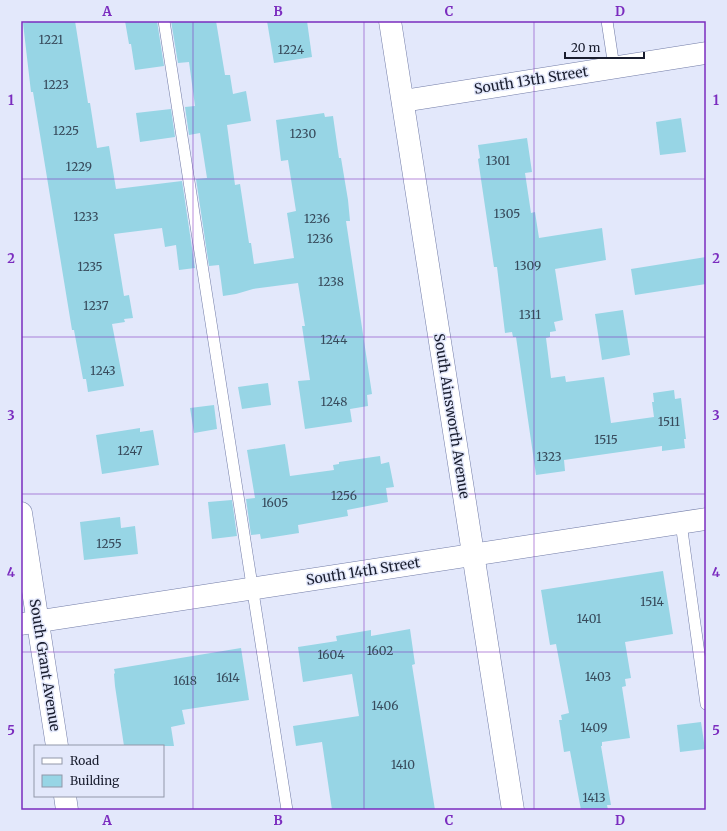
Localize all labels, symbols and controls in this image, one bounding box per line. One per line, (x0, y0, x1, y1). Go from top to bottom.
text: A (101, 3, 112, 20)
text: B (273, 3, 283, 20)
text: C (445, 3, 454, 20)
text: D (615, 3, 625, 20)
house number: 1221 (39, 32, 64, 47)
scale bar (565, 34, 644, 60)
text: 20 m (571, 40, 600, 55)
house number: 1224 (278, 42, 305, 57)
street label: South 13th Street (473, 62, 590, 98)
house number: 1223 (43, 77, 69, 92)
text: 1 (8, 92, 14, 109)
text: 1 (713, 92, 719, 109)
house number: 1225 (53, 123, 79, 138)
house number: 1230 (290, 126, 316, 141)
house number: 1301 (486, 153, 511, 168)
house number: 1229 (66, 159, 92, 174)
house number: 1305 (494, 206, 520, 221)
house number: 1233 (73, 209, 99, 224)
house number: 1236 (304, 211, 330, 226)
house number: 1236 (307, 231, 333, 246)
text: 2 (7, 250, 15, 267)
text: 2 (712, 250, 720, 267)
house number: 1309 (515, 258, 541, 273)
house number: 1235 (77, 259, 103, 274)
house number: 1238 (318, 274, 344, 289)
house number: 1237 (83, 298, 109, 313)
house number: 1311 (519, 307, 542, 322)
house number: 1244 (321, 332, 348, 347)
street label: South Ainsworth Avenue (430, 332, 474, 500)
house number: 1243 (90, 363, 116, 378)
house number: 1248 (321, 394, 347, 409)
text: 3 (7, 407, 15, 424)
text: 3 (712, 407, 720, 424)
house number: 1511 (658, 414, 681, 429)
house number: 1515 (594, 432, 618, 447)
house number: 1247 (117, 443, 143, 458)
house number: 1323 (536, 449, 562, 464)
house number: 1256 (331, 488, 357, 503)
house number: 1605 (262, 495, 288, 510)
house number: 1255 (96, 536, 122, 551)
street label: South 14th Street (305, 553, 422, 589)
text: 4 (7, 564, 16, 581)
text: 4 (712, 564, 721, 581)
house number: 1514 (640, 594, 664, 609)
street label: South Grant Avenue (26, 598, 64, 732)
house number: 1401 (577, 611, 602, 626)
house number: 1602 (367, 643, 393, 658)
house number: 1604 (317, 647, 345, 662)
house number: 1403 (585, 669, 611, 684)
house number: 1614 (216, 670, 240, 685)
house number: 1618 (173, 673, 197, 688)
house number: 1406 (372, 698, 399, 713)
house number: 1409 (581, 720, 607, 735)
text: 5 (7, 722, 15, 739)
text: 5 (712, 722, 720, 739)
legend (34, 745, 164, 797)
text: Road (70, 753, 99, 768)
house number: 1410 (391, 757, 415, 772)
text: Building (70, 773, 120, 788)
house number: 1413 (582, 790, 606, 805)
text: A (101, 812, 112, 829)
text: B (273, 812, 283, 829)
text: C (445, 812, 454, 829)
text: D (615, 812, 625, 829)

